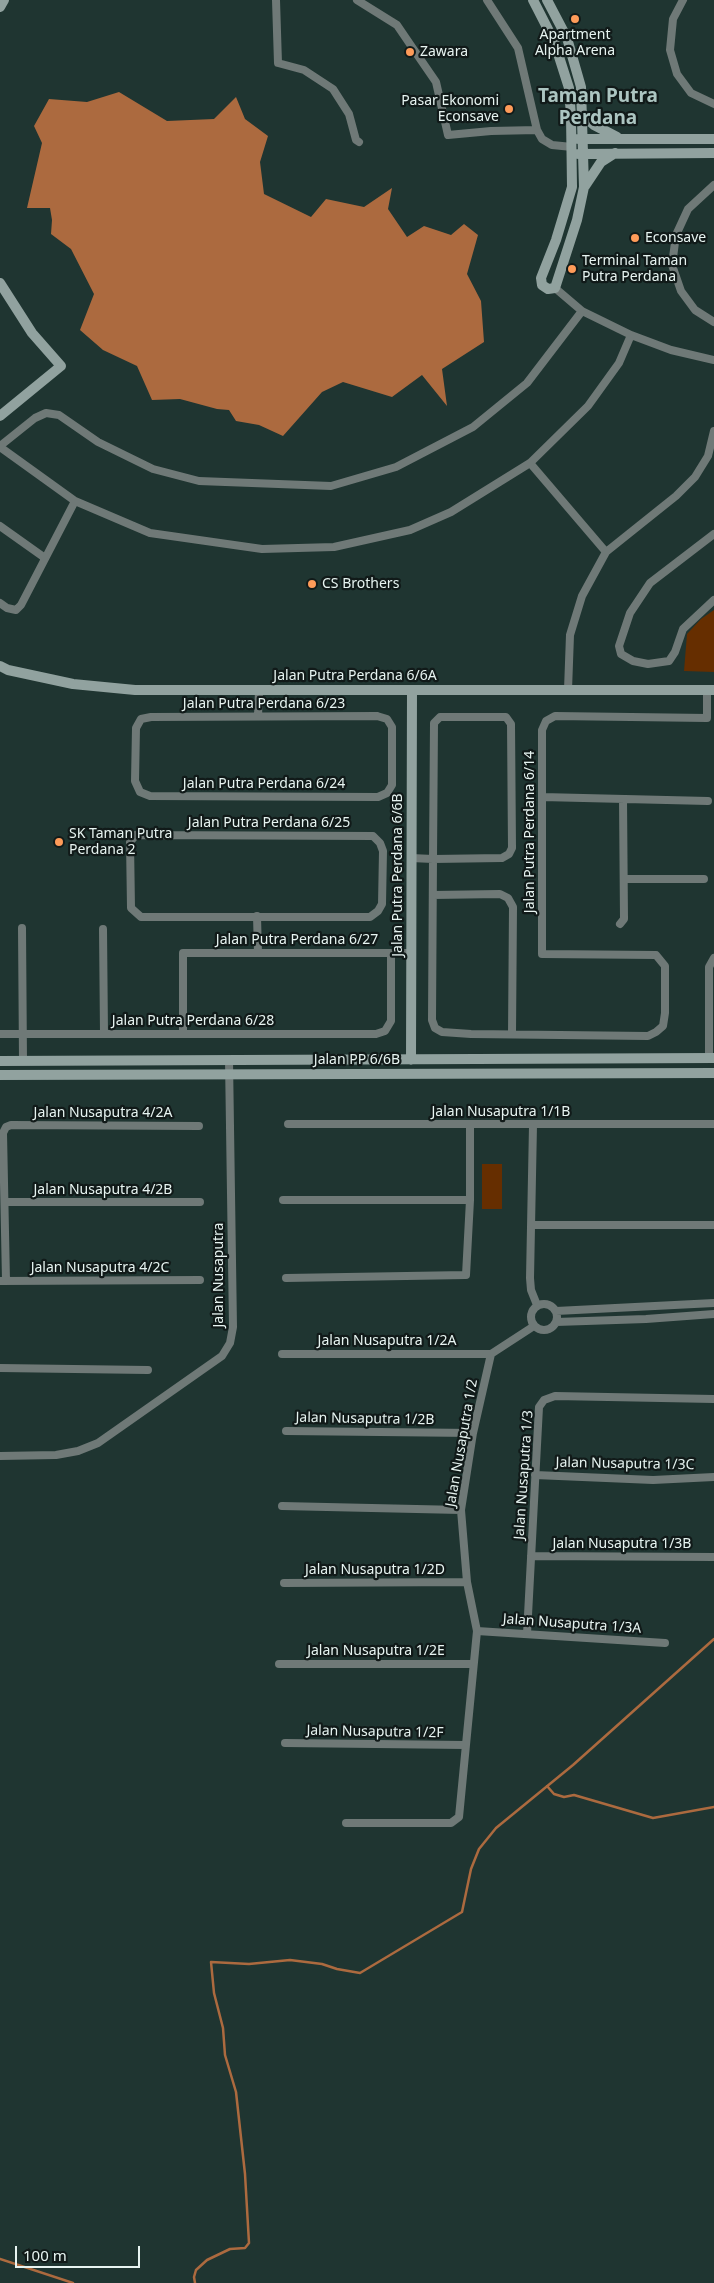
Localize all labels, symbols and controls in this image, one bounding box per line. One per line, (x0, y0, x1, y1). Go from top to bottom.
marker: Apartment Alpha Arena (569, 13, 581, 25)
place label: Apartment Alpha Arena (535, 27, 615, 59)
place label: Zawara (420, 44, 468, 60)
marker: Zawara (404, 46, 416, 58)
district label: Taman Putra Perdana (538, 86, 658, 130)
place label: Pasar Ekonomi Econsave (401, 93, 499, 125)
marker: Pasar Ekonomi Econsave (503, 103, 515, 115)
place label: Econsave (645, 230, 706, 246)
marker: Econsave (629, 232, 641, 244)
place label: Terminal Taman Putra Perdana (582, 253, 687, 286)
marker: Terminal Taman Putra Perdana (566, 263, 578, 275)
place label: CS Brothers (322, 576, 399, 592)
marker: CS Brothers (306, 578, 318, 590)
street label: Jalan Putra Perdana 6/6A (273, 668, 437, 684)
street label: Jalan Putra Perdana 6/23 (183, 696, 345, 712)
street label: Jalan Putra Perdana 6/14 (522, 751, 538, 913)
street label: Jalan Putra Perdana 6/24 (183, 776, 345, 792)
street label: Jalan Putra Perdana 6/6B (390, 793, 406, 957)
street label: Jalan Putra Perdana 6/25 (188, 815, 350, 831)
place label: SK Taman Putra Perdana 2 (69, 826, 172, 859)
marker: SK Taman Putra Perdana 2 (53, 836, 65, 848)
street label: Jalan Putra Perdana 6/27 (216, 932, 378, 948)
street label: Jalan Putra Perdana 6/28 (112, 1013, 274, 1029)
street label: Jalan PP 6/6B (314, 1052, 400, 1068)
street label: Jalan Nusaputra 1/1B (432, 1104, 570, 1120)
street label: Jalan Nusaputra 4/2A (34, 1105, 172, 1121)
street label: Jalan Nusaputra 4/2B (34, 1182, 172, 1198)
street label: Jalan Nusaputra (211, 1223, 227, 1327)
street label: Jalan Nusaputra 4/2C (31, 1260, 169, 1276)
street label: Jalan Nusaputra 1/2A (318, 1333, 456, 1349)
street label: Jalan Nusaputra 1/2 (442, 1378, 482, 1508)
street label: Jalan Nusaputra 1/2B (295, 1409, 435, 1429)
street label: Jalan Nusaputra 1/3 (511, 1410, 537, 1540)
street label: Jalan Nusaputra 1/3C (556, 1454, 694, 1474)
street label: Jalan Nusaputra 1/3B (553, 1536, 691, 1552)
street label: Jalan Nusaputra 1/2D (305, 1562, 445, 1578)
street label: Jalan Nusaputra 1/3A (502, 1611, 642, 1637)
street label: Jalan Nusaputra 1/2E (307, 1643, 445, 1659)
street label: Jalan Nusaputra 1/2F (306, 1722, 444, 1742)
scale bar (18, 2236, 142, 2268)
text: 100 m (23, 2245, 67, 2265)

